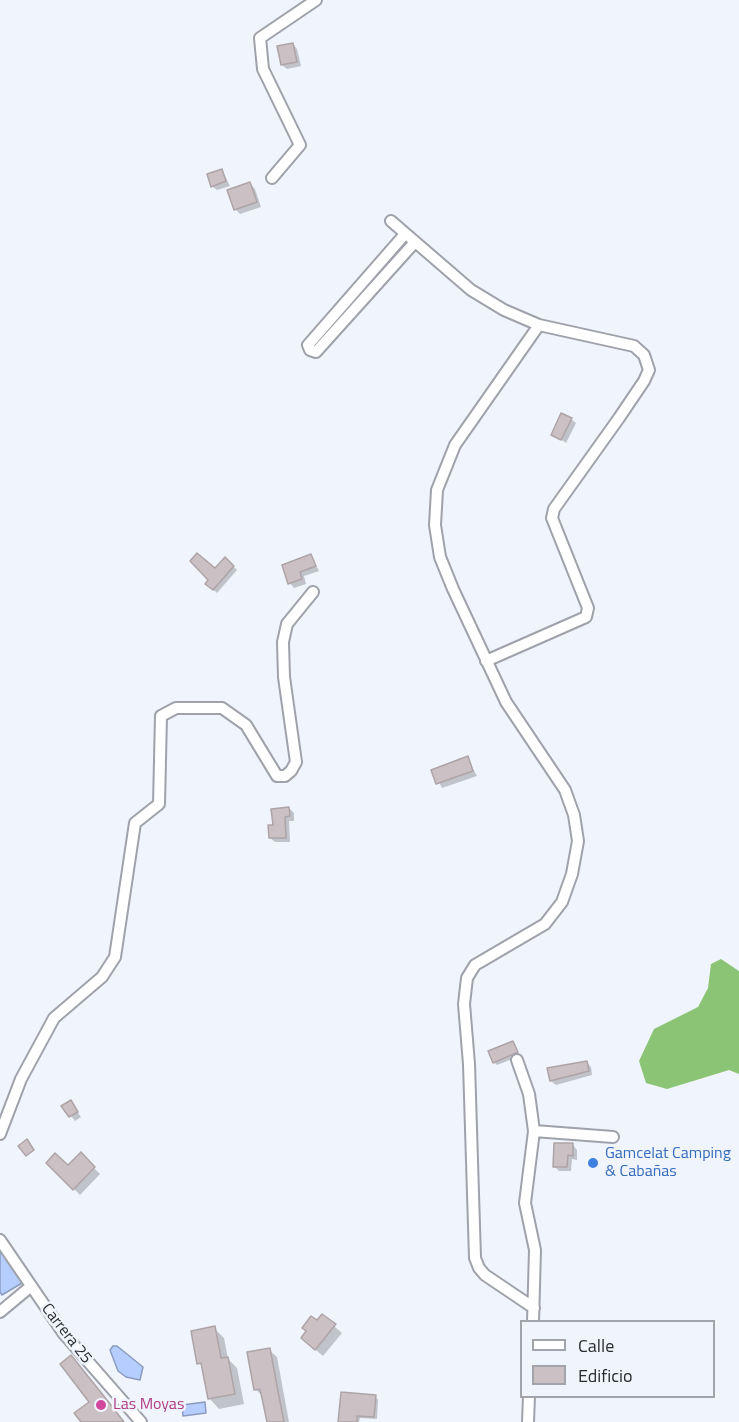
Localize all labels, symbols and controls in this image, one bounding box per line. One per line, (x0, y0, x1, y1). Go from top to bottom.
place label: Gamcelat Camping & Cabañas (605, 1144, 731, 1182)
marker: Gamcelat Camping & Cabañas (586, 1156, 600, 1170)
street label: Carrera 25 (37, 1300, 95, 1368)
legend (520, 1320, 715, 1398)
text: Calle (578, 1332, 614, 1359)
text: Edificio (578, 1362, 632, 1389)
place label: Las Moyas (113, 1395, 184, 1415)
marker: Las Moyas (94, 1398, 108, 1412)

